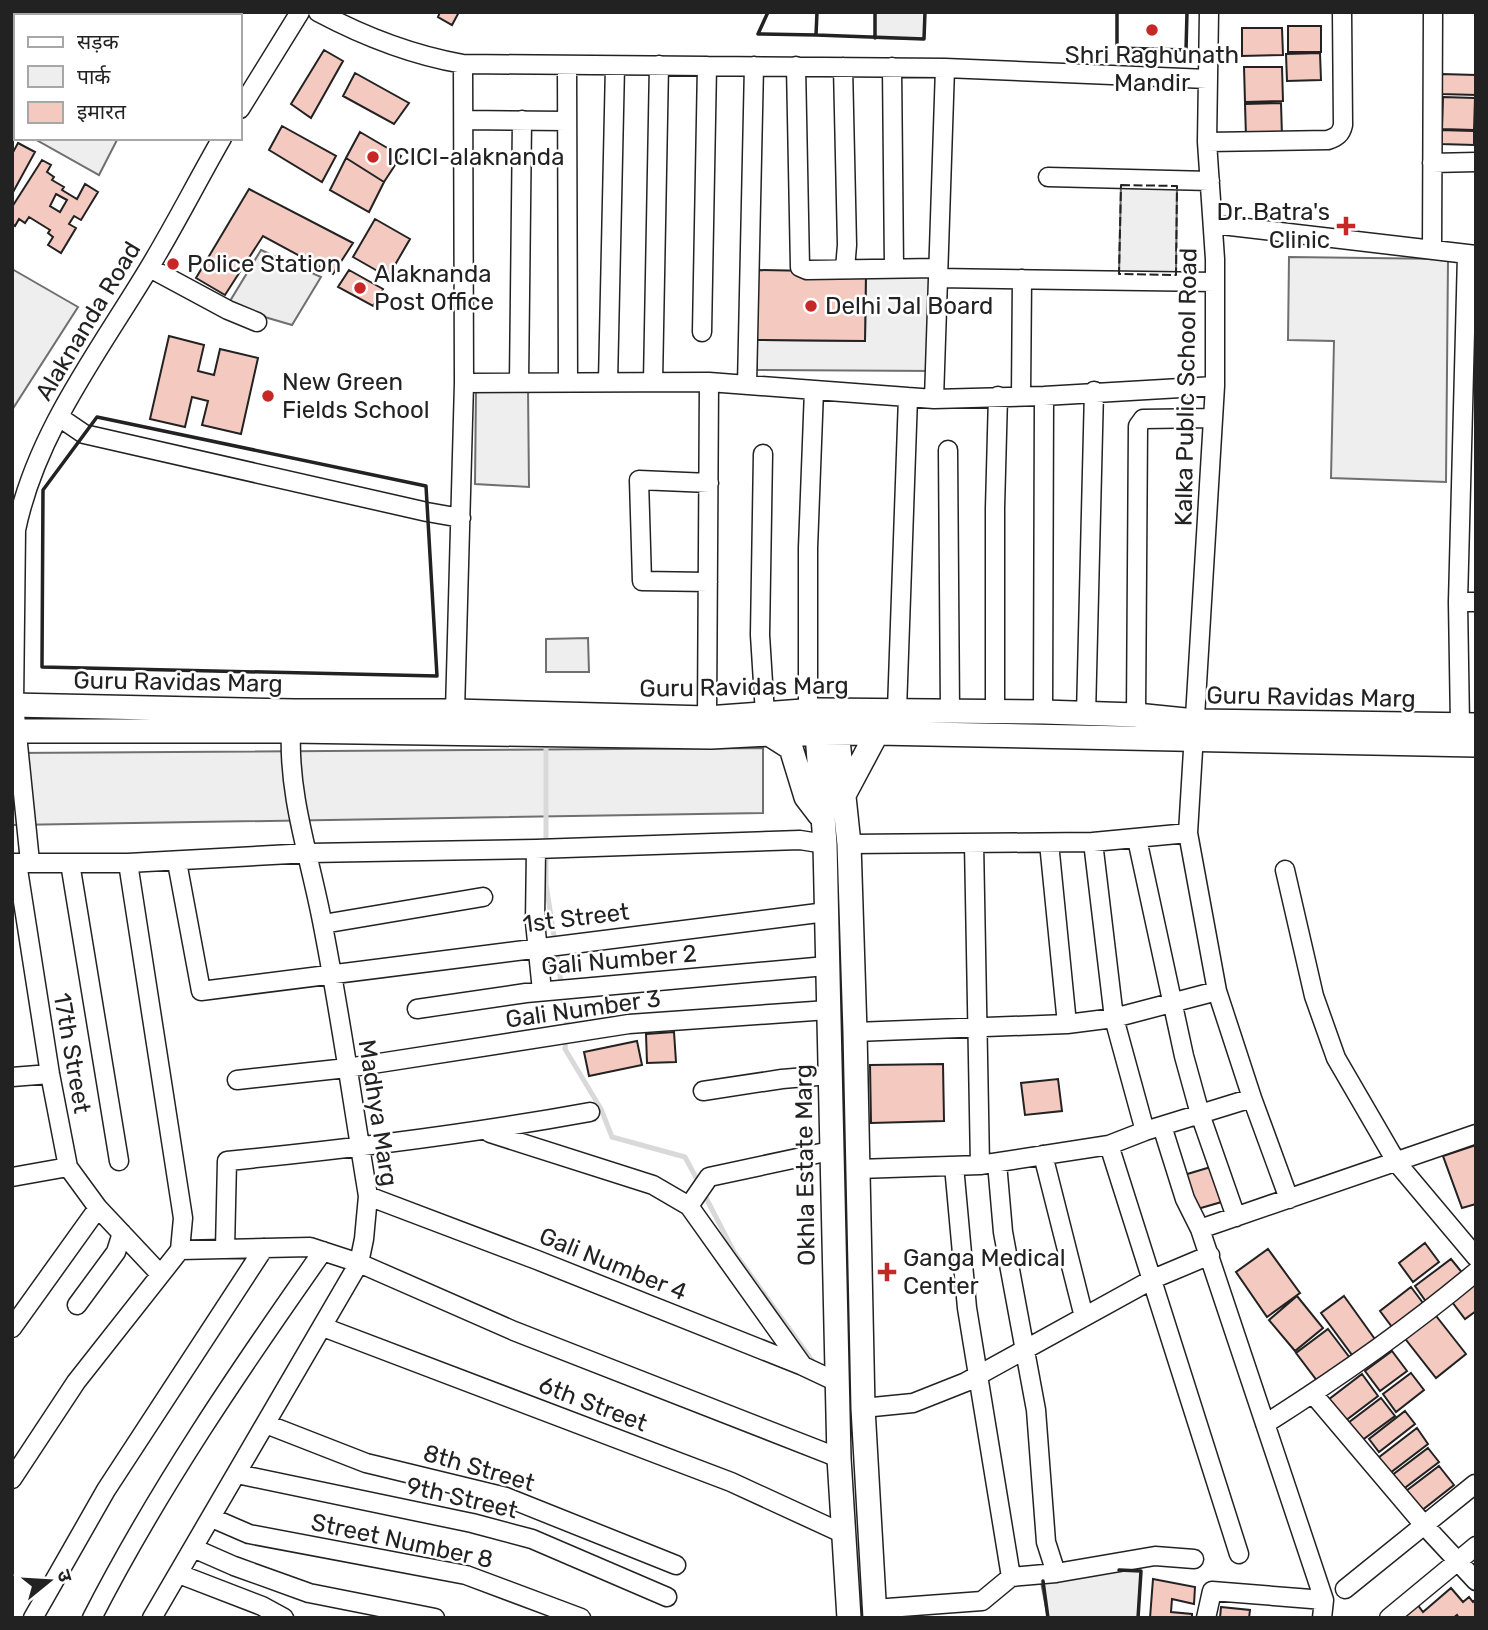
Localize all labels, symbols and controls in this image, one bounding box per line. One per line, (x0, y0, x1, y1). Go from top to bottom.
legend (14, 14, 242, 140)
marker: Shri Raghunath Mandir (1144, 22, 1160, 38)
text: सड़क (77, 29, 119, 54)
place label: Shri Raghunath Mandir (1065, 41, 1239, 97)
text: पार्क (77, 64, 111, 89)
text: इमारत (77, 99, 127, 124)
place label: ICICI-alaknanda (387, 143, 564, 171)
marker: ICICI-alaknanda (365, 149, 381, 165)
place label: Dr. Batra's Clinic (1217, 198, 1330, 254)
marker: Dr. Batra's Clinic (1336, 216, 1356, 236)
street label: Alaknanda Road (30, 237, 146, 405)
street label: Kalka Public School Road (1170, 248, 1202, 526)
place label: Police Station (187, 250, 341, 278)
marker: Police Station (165, 256, 181, 272)
place label: Alaknanda Post Office (374, 260, 494, 316)
marker: Alaknanda Post Office (352, 280, 368, 296)
place label: Delhi Jal Board (825, 292, 993, 320)
marker: Delhi Jal Board (803, 298, 819, 314)
place label: New Green Fields School (282, 368, 430, 424)
marker: New Green Fields School (260, 388, 276, 404)
street label: Guru Ravidas Marg (73, 666, 283, 698)
street label: Guru Ravidas Marg (639, 671, 849, 703)
street label: Guru Ravidas Marg (1206, 681, 1416, 713)
street label: 1st Street (521, 898, 631, 938)
street label: Gali Number 2 (540, 939, 698, 981)
street label: Gali Number 3 (504, 984, 662, 1034)
street label: 17th Street (48, 991, 96, 1115)
street label: Madhya Marg (353, 1038, 403, 1188)
street label: Okhla Estate Marg (789, 1064, 821, 1266)
street label: Gali Number 4 (535, 1222, 691, 1306)
place label: Ganga Medical Center (903, 1244, 1066, 1300)
marker: Ganga Medical Center (877, 1262, 897, 1282)
street label: 6th Street (535, 1371, 651, 1437)
street label: 8th Street (420, 1439, 538, 1497)
street label: 9th Street (404, 1472, 520, 1524)
street label: Street Number 8 (309, 1508, 495, 1574)
north arrow (14, 1546, 84, 1616)
text: उ (52, 1567, 78, 1586)

